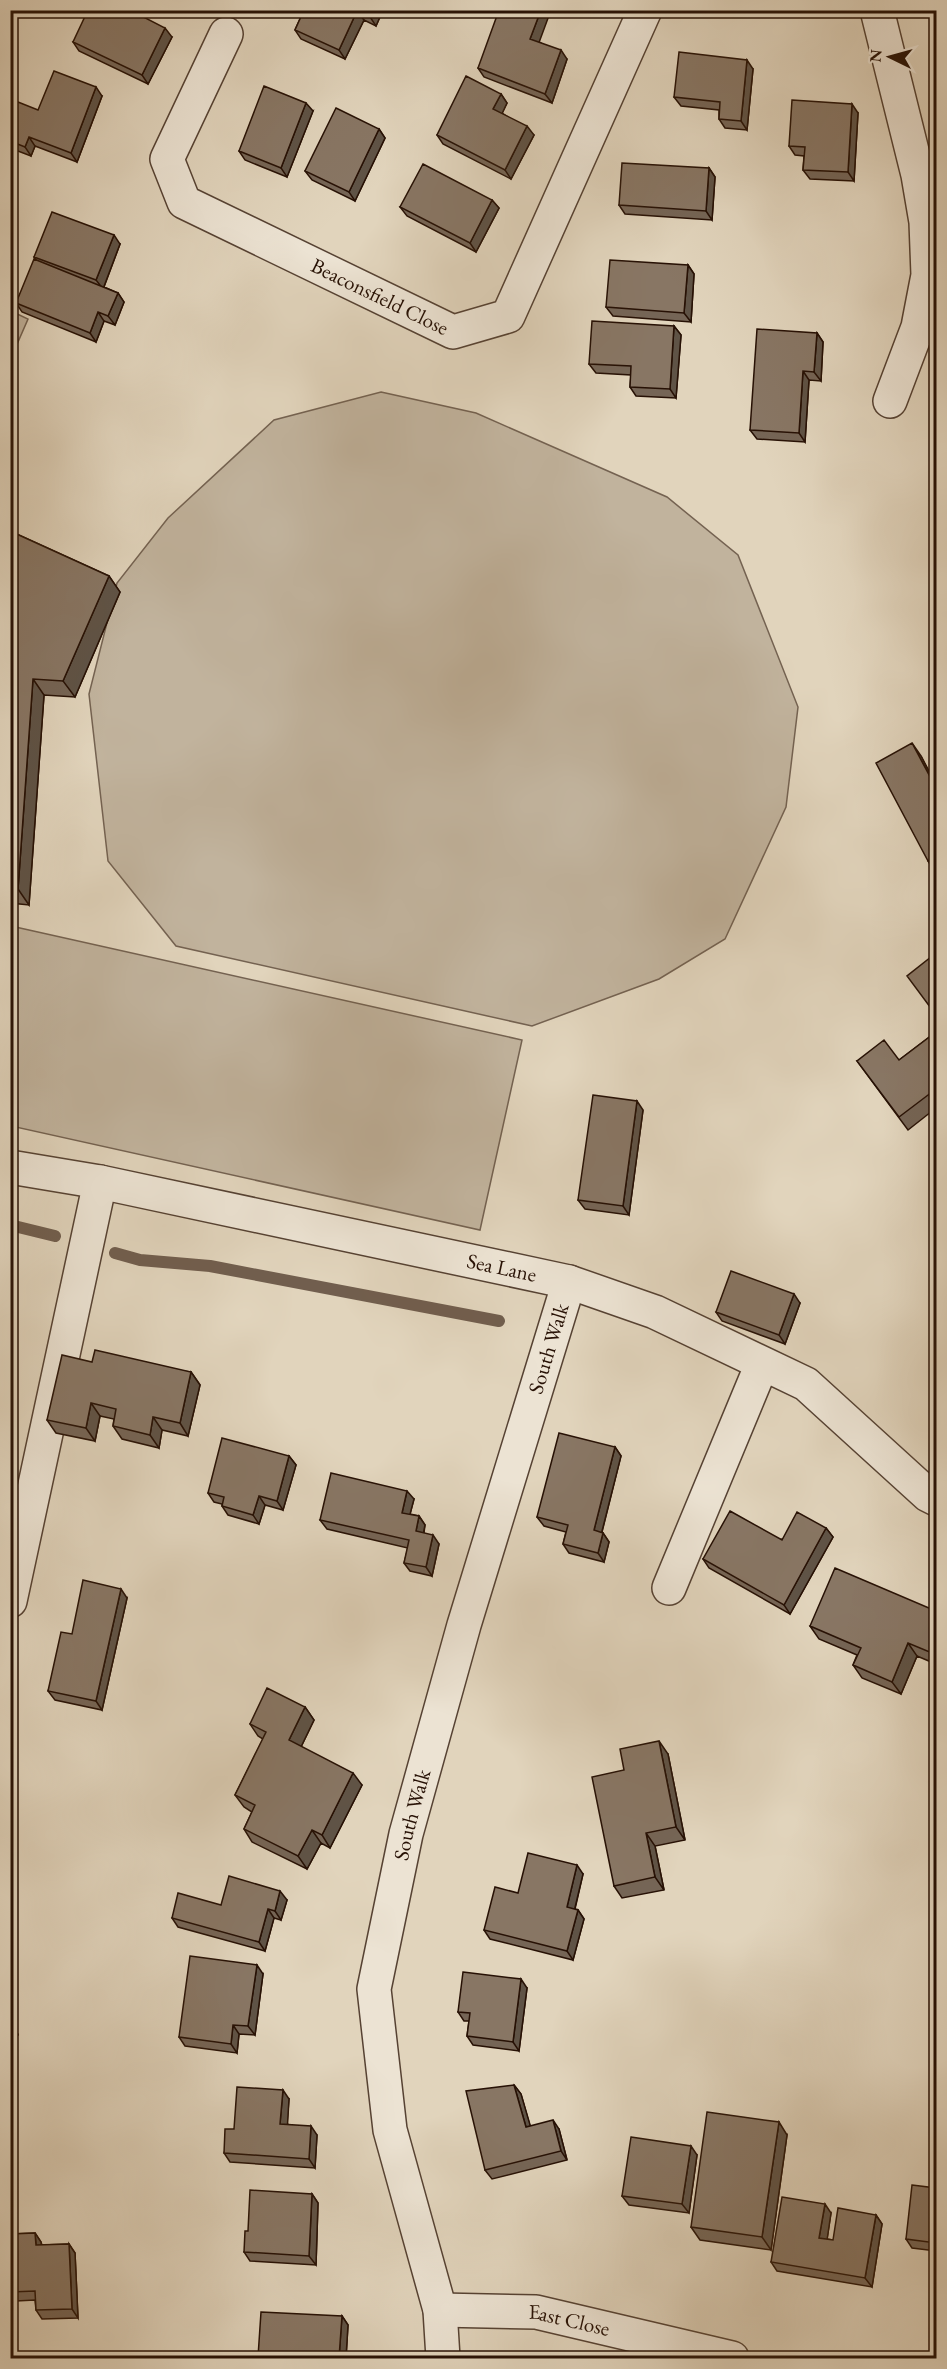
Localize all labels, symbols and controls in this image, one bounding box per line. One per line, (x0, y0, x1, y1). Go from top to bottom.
north arrow (860, 27, 920, 87)
text: N (865, 48, 887, 63)
street label: Beaconsfield Close (307, 251, 453, 341)
street label: Sea Lane (465, 1247, 539, 1288)
street label: South Walk (522, 1299, 575, 1397)
street label: South Walk (387, 1765, 437, 1863)
street label: East Close (528, 2298, 613, 2342)

